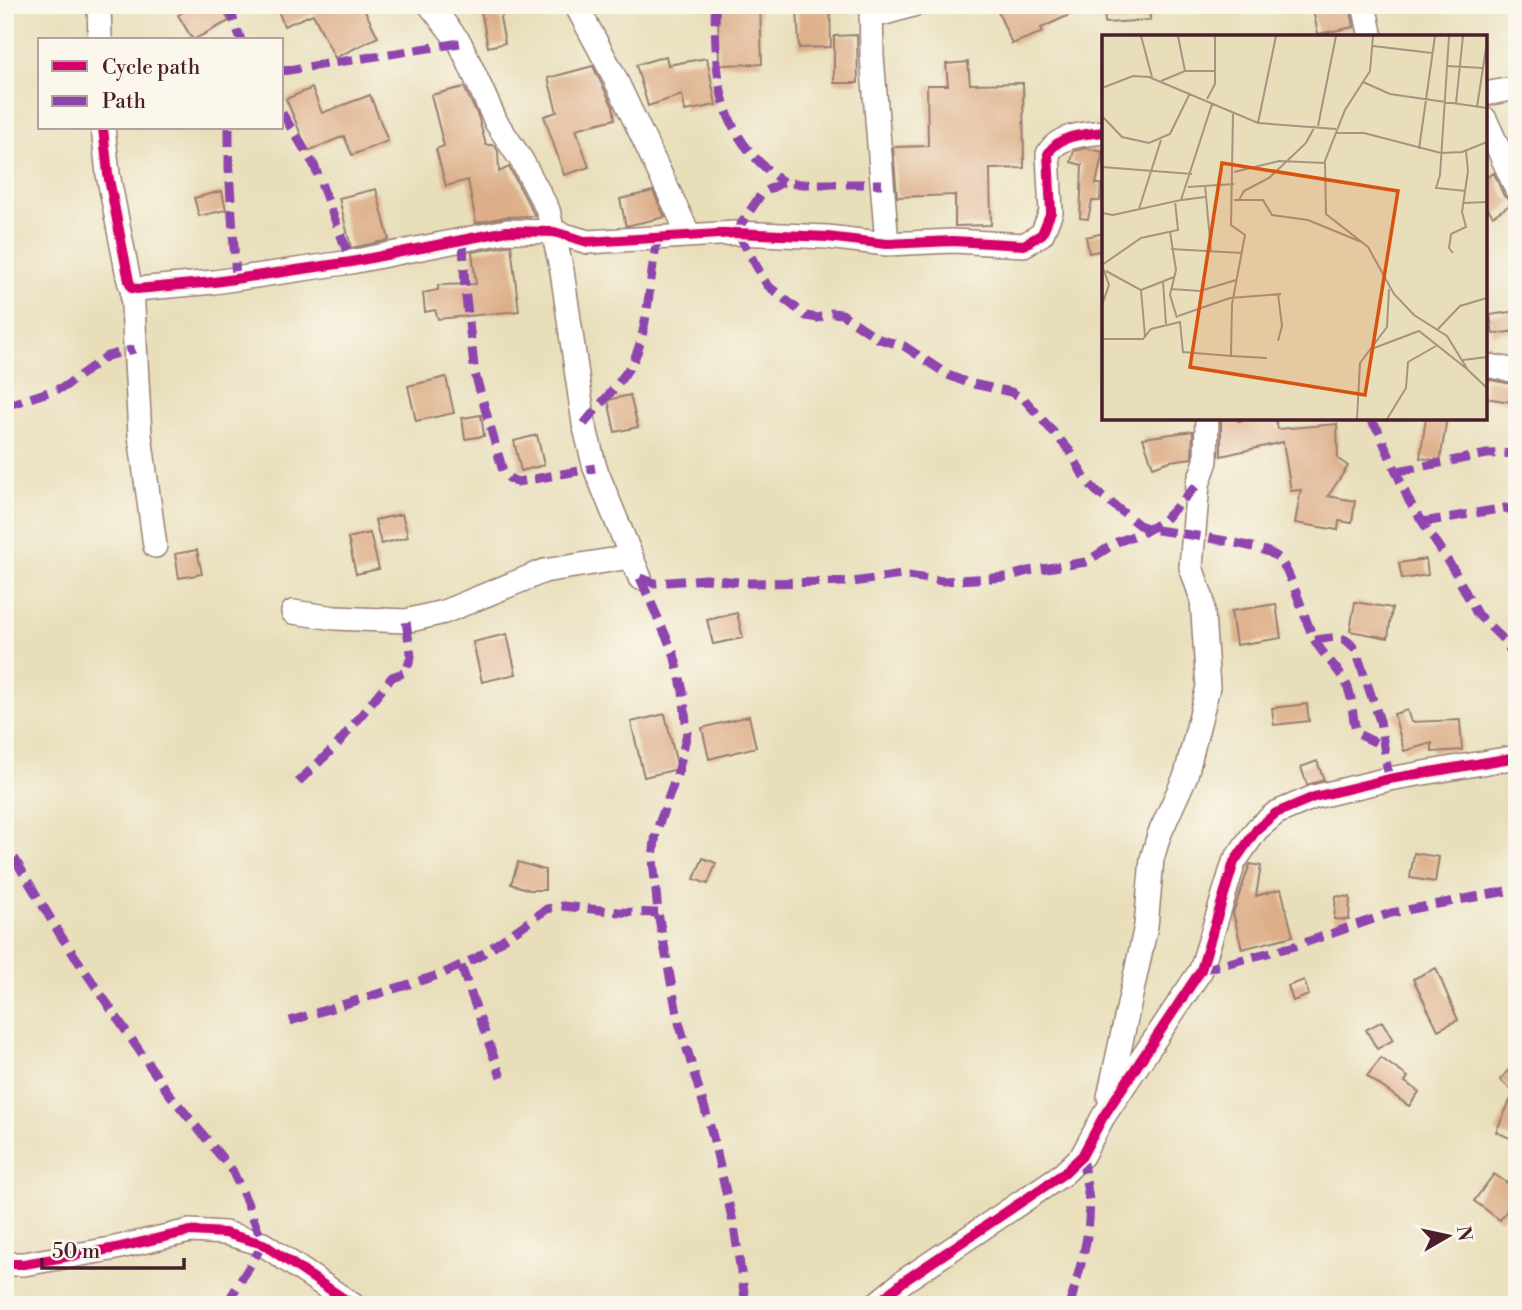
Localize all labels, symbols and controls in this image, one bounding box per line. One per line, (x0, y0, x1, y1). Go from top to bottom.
inset map (1102, 35, 1487, 420)
legend (38, 38, 284, 130)
text: Cycle path (102, 55, 201, 81)
text: Path (102, 89, 147, 115)
north arrow (1414, 1202, 1484, 1272)
text: N (1451, 1224, 1477, 1243)
scale bar (42, 1226, 184, 1270)
text: 50 m (52, 1239, 100, 1265)

